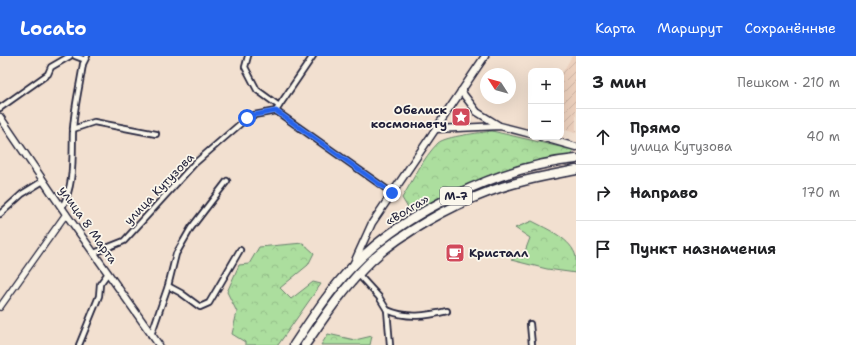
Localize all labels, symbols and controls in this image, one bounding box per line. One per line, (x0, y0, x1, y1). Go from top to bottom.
text: Locato (20, 16, 87, 41)
text: Карта (595, 19, 635, 37)
text: Маршрут (657, 19, 723, 37)
text: Сохранённые (745, 19, 836, 37)
north arrow (480, 68, 516, 104)
map controls (528, 68, 564, 140)
button: + (528, 68, 564, 104)
text: 3 мин (592, 71, 647, 93)
text: Пешком · 210 m (737, 74, 840, 91)
place label: Обелиск космонавту (371, 102, 447, 132)
button: − (528, 104, 564, 140)
place icon: Обелиск космонавту (450, 106, 472, 128)
route start (238, 109, 256, 127)
text: Прямо (630, 118, 680, 138)
icon: ahead (592, 126, 614, 148)
text: 40 m (806, 128, 840, 145)
text: улица Кутузова (630, 138, 732, 155)
street label: улица Кутузова (121, 149, 198, 228)
icon: right (592, 182, 614, 204)
street label: улица 8 Марта (55, 183, 121, 267)
text: Направо (630, 183, 698, 203)
route end (383, 184, 401, 202)
text: 170 m (802, 184, 840, 201)
road number: М-7 (440, 187, 472, 205)
street label: «Волга» (382, 191, 432, 229)
icon: arrive (592, 238, 614, 260)
text: Пункт назначения (630, 239, 776, 259)
cafe icon: Кристалл (444, 242, 466, 264)
place label: Кристалл (469, 245, 529, 261)

